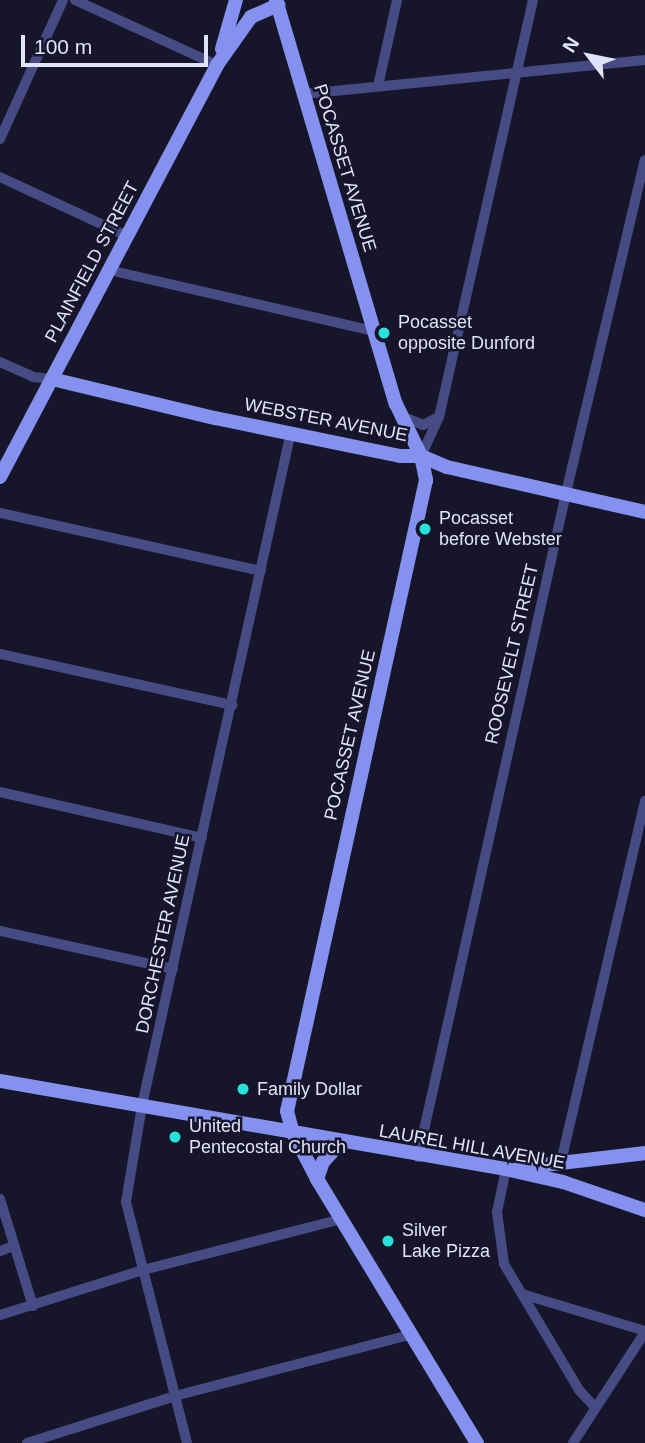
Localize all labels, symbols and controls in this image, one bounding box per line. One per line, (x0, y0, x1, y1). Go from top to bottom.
scale bar (24, 21, 212, 65)
north arrow (554, 21, 624, 91)
text: N (558, 33, 583, 56)
text: 100 m (34, 35, 92, 58)
street label: POCASSET AVENUE (309, 81, 381, 255)
street label: PLAINFIELD STREET (40, 178, 144, 346)
place label: Pocasset opposite Dunford (398, 312, 535, 354)
marker: Pocasset opposite Dunford (376, 325, 392, 341)
street label: WEBSTER AVENUE (242, 393, 410, 447)
place label: Pocasset before Webster (439, 508, 562, 550)
marker: Pocasset before Webster (417, 521, 433, 537)
street label: ROOSEVELT STREET (481, 562, 543, 746)
street label: POCASSET AVENUE (320, 647, 380, 823)
street label: DORCHESTER AVENUE (131, 832, 195, 1036)
place label: Family Dollar (257, 1078, 362, 1100)
marker: Family Dollar (235, 1081, 251, 1097)
place label: United Pentecostal Church (189, 1116, 346, 1158)
street label: LAUREL HILL AVENUE (376, 1120, 568, 1174)
marker: United Pentecostal Church (167, 1129, 183, 1145)
place label: Silver Lake Pizza (402, 1220, 490, 1262)
marker: Silver Lake Pizza (380, 1233, 396, 1249)

